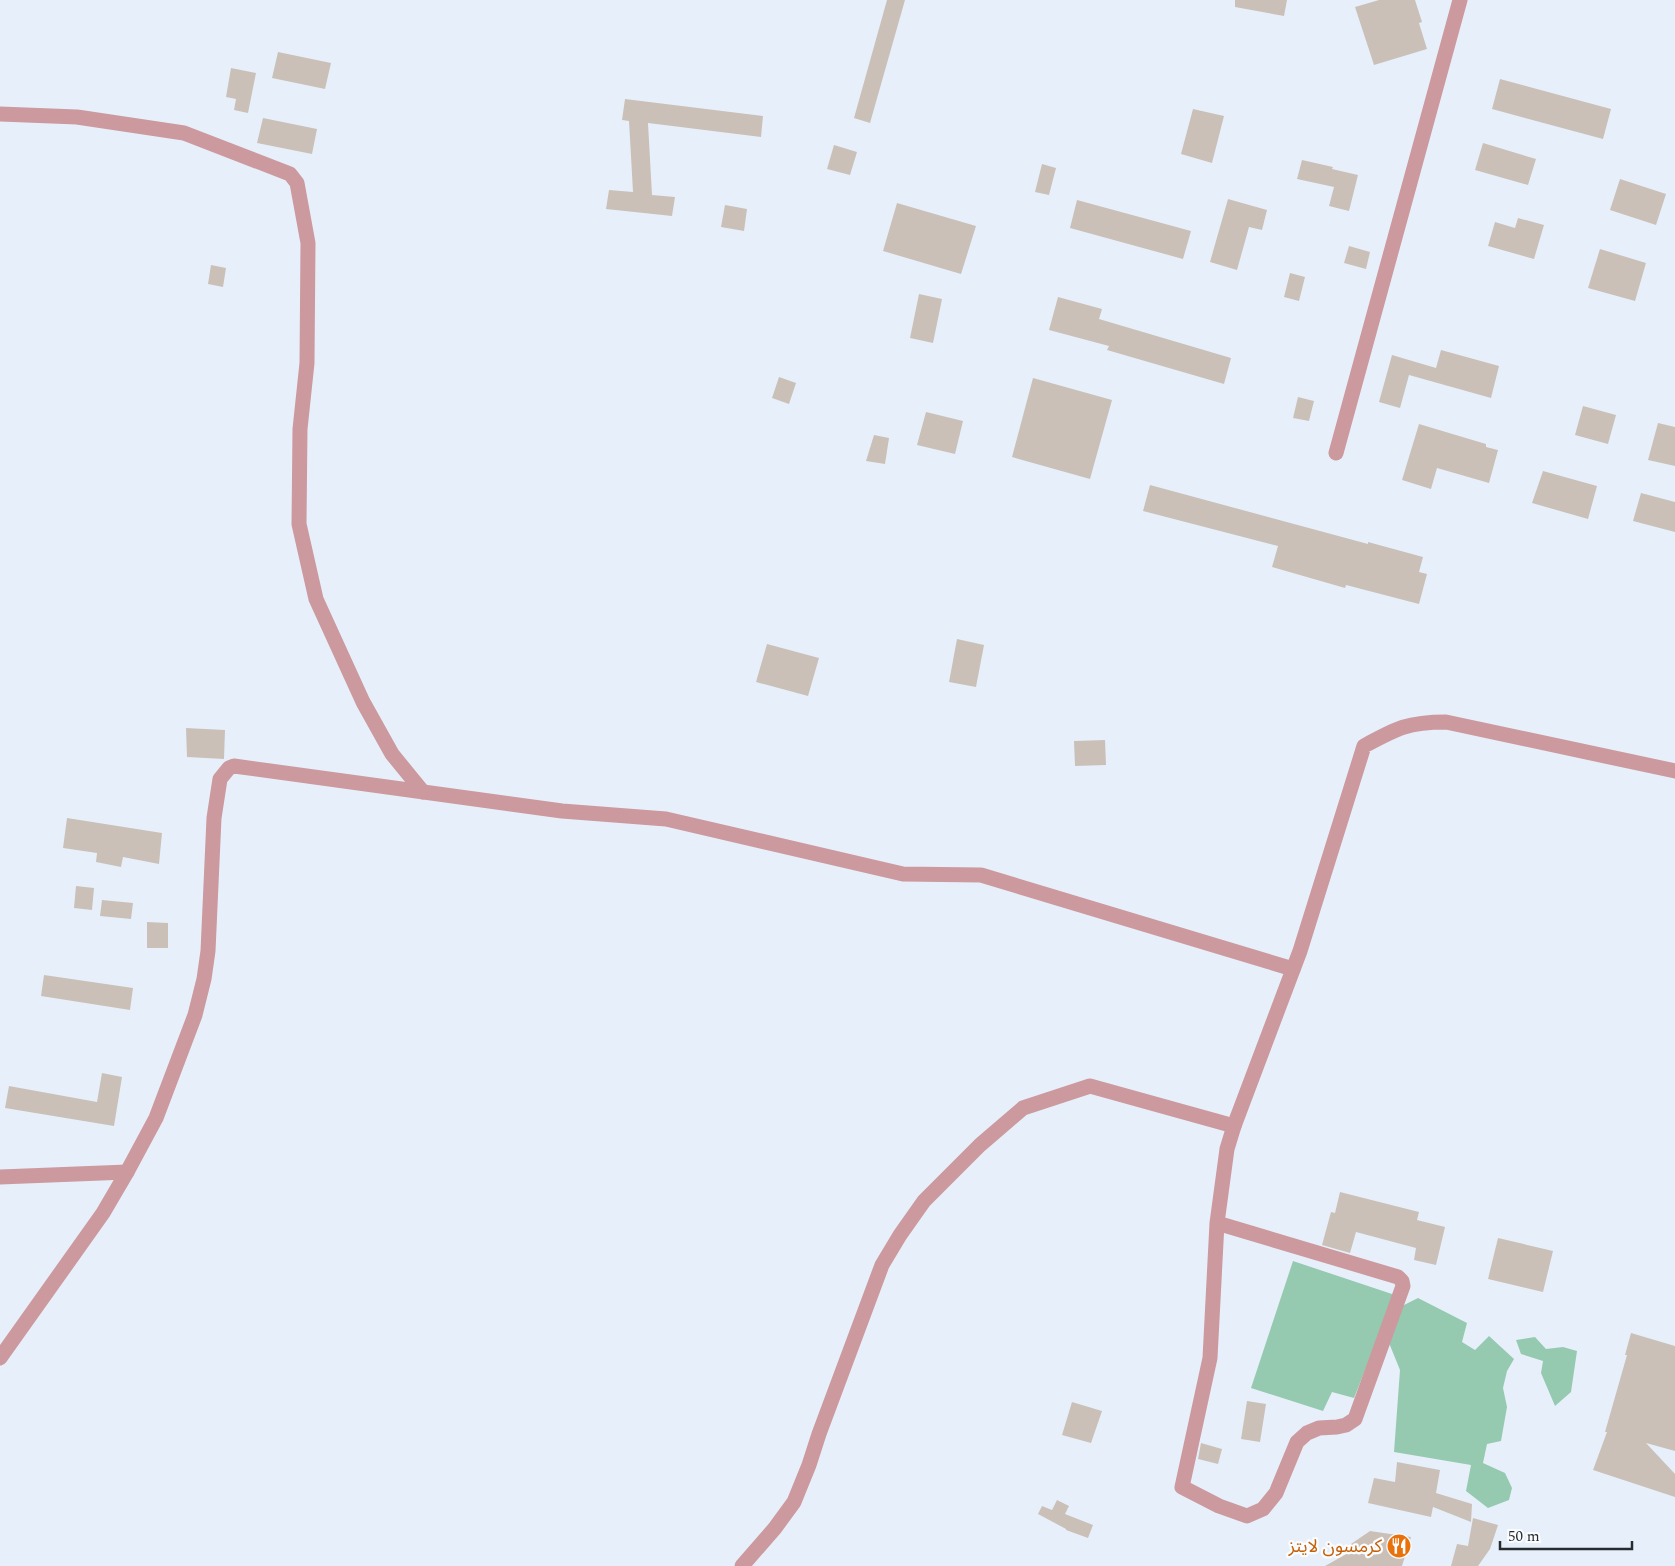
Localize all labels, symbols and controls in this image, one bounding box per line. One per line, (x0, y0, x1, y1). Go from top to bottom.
scale bar (1500, 1518, 1632, 1550)
text: 50 m (1508, 1525, 1540, 1548)
place label: كرمسون لايتز (1287, 1533, 1383, 1560)
restaurant icon: كرمسون لايتز (1386, 1533, 1412, 1559)

